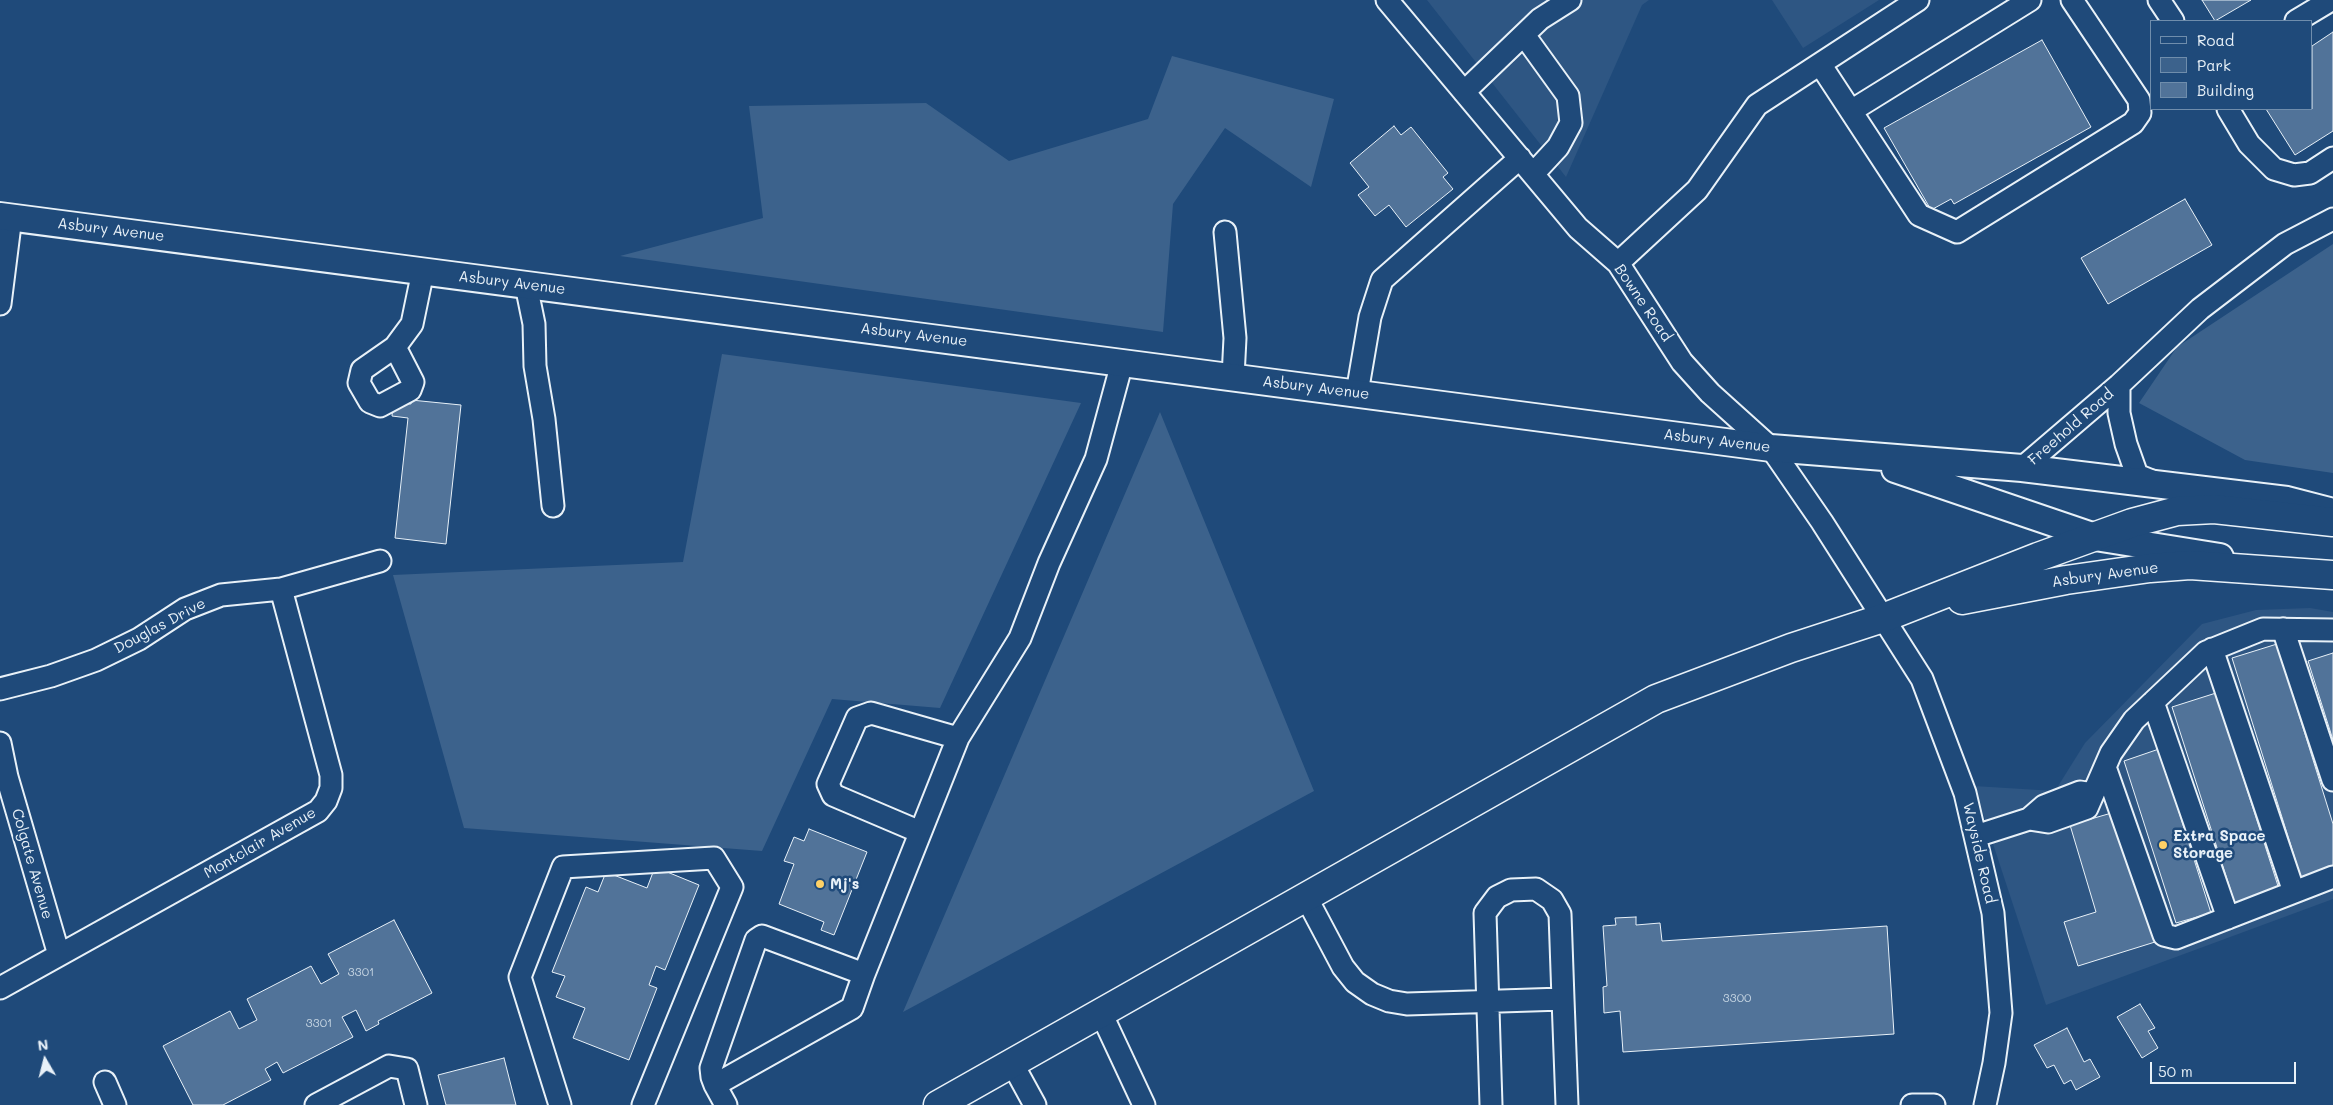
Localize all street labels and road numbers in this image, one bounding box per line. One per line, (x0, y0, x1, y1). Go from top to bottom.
street label: Asbury Avenue (57, 215, 165, 245)
street label: Bowne Road (1610, 261, 1676, 345)
street label: Asbury Avenue (458, 268, 566, 298)
street label: Asbury Avenue (860, 320, 968, 350)
street label: Asbury Avenue (1262, 373, 1370, 403)
street label: Freehold Road (2025, 385, 2117, 469)
street label: Asbury Avenue (1663, 426, 1771, 456)
street label: Asbury Avenue (2051, 559, 2159, 591)
street label: Douglas Drive (111, 594, 209, 658)
street label: Wayside Road (1959, 801, 1999, 905)
street label: Montclair Avenue (201, 804, 319, 882)
street label: Colgate Avenue (8, 807, 56, 921)

